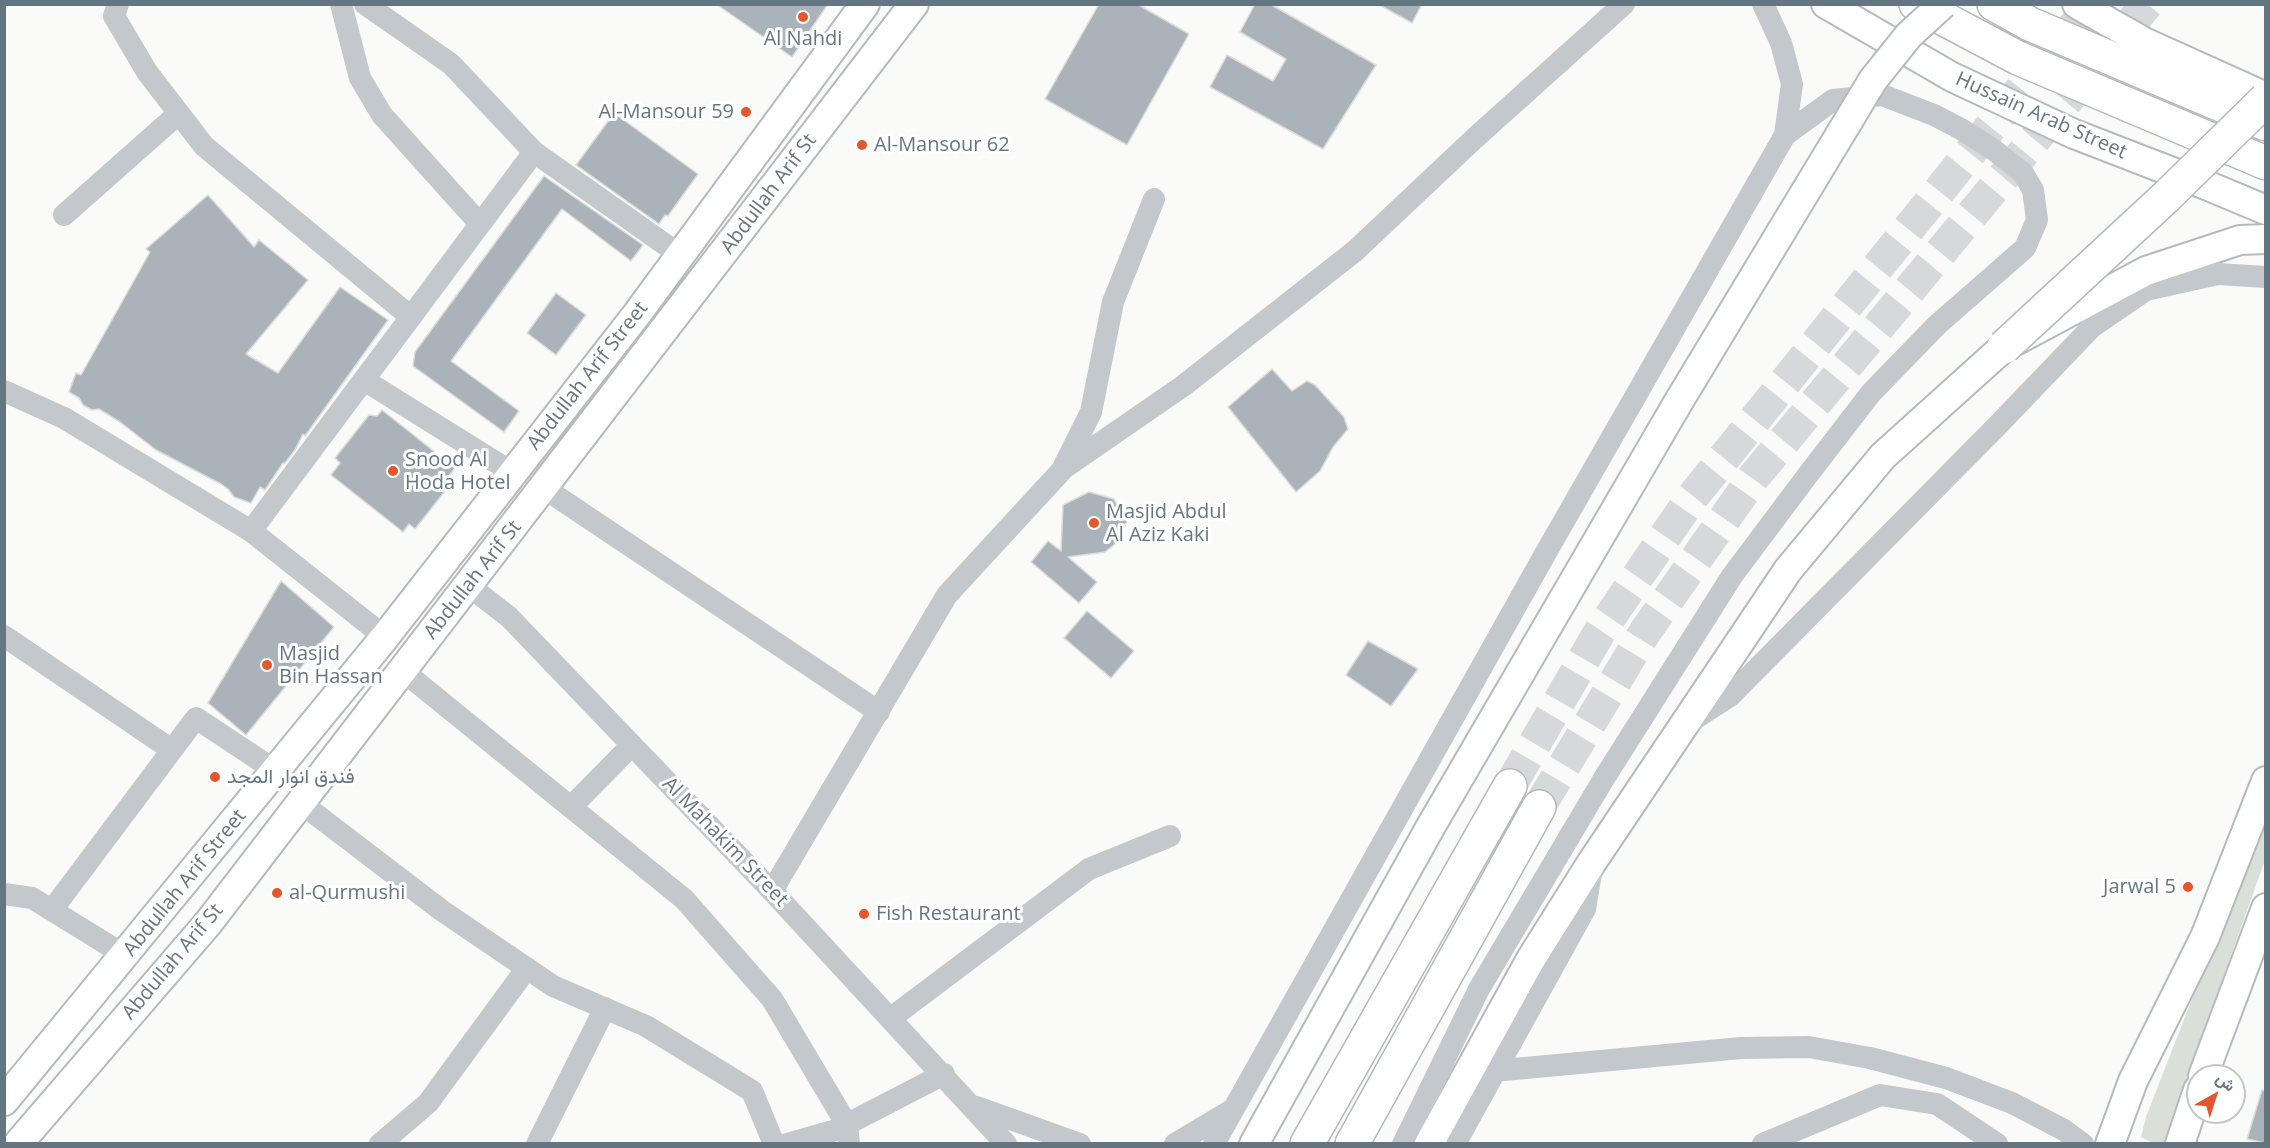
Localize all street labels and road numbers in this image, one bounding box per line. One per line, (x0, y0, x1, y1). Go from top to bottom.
street label: Hussain Arab Street (1952, 67, 2130, 165)
street label: Abdullah Arif St (716, 129, 822, 259)
street label: Abdullah Arif Street (523, 297, 653, 455)
street label: Abdullah Arif St (419, 516, 527, 644)
street label: Al Mahakim Street (657, 772, 793, 912)
street label: Abdullah Arif Street (118, 805, 252, 961)
street label: Abdullah Arif St (118, 899, 228, 1025)

